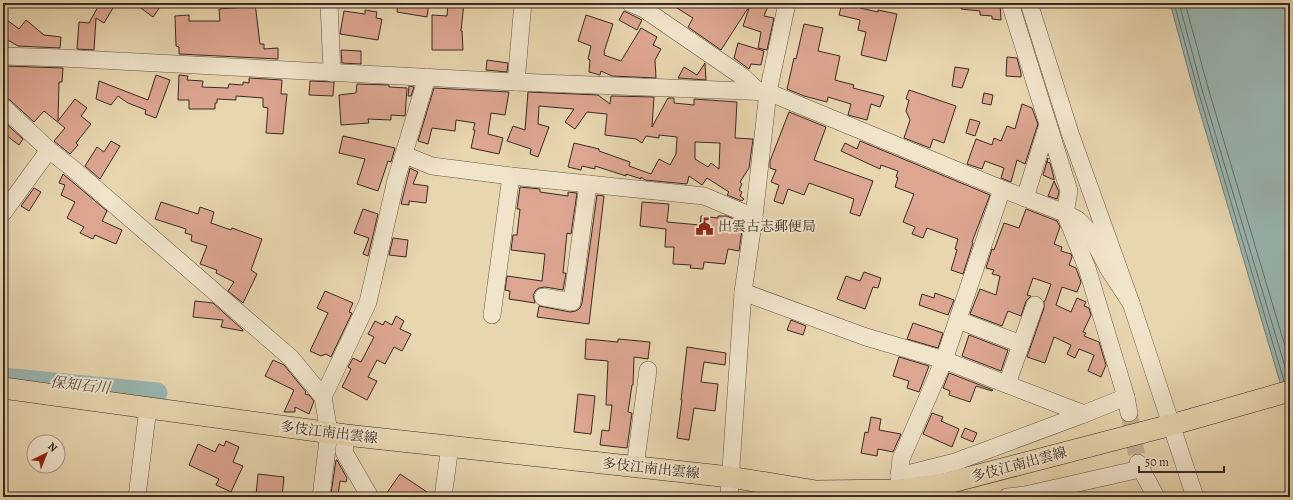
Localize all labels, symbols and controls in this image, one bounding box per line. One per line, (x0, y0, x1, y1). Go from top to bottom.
public building icon: 出雲古志郵便局 (695, 216, 715, 236)
place label: 出雲古志郵便局 (718, 217, 816, 236)
water label: 保知石川 (49, 372, 113, 398)
street label: 多伎江南出雲線 (279, 417, 379, 448)
north arrow (26, 434, 66, 474)
text: N (44, 439, 61, 455)
street label: 多伎江南出雲線 (969, 443, 1069, 486)
scale bar (1139, 448, 1224, 474)
street label: 多伎江南出雲線 (601, 454, 701, 483)
text: 50 m (1145, 454, 1169, 470)

